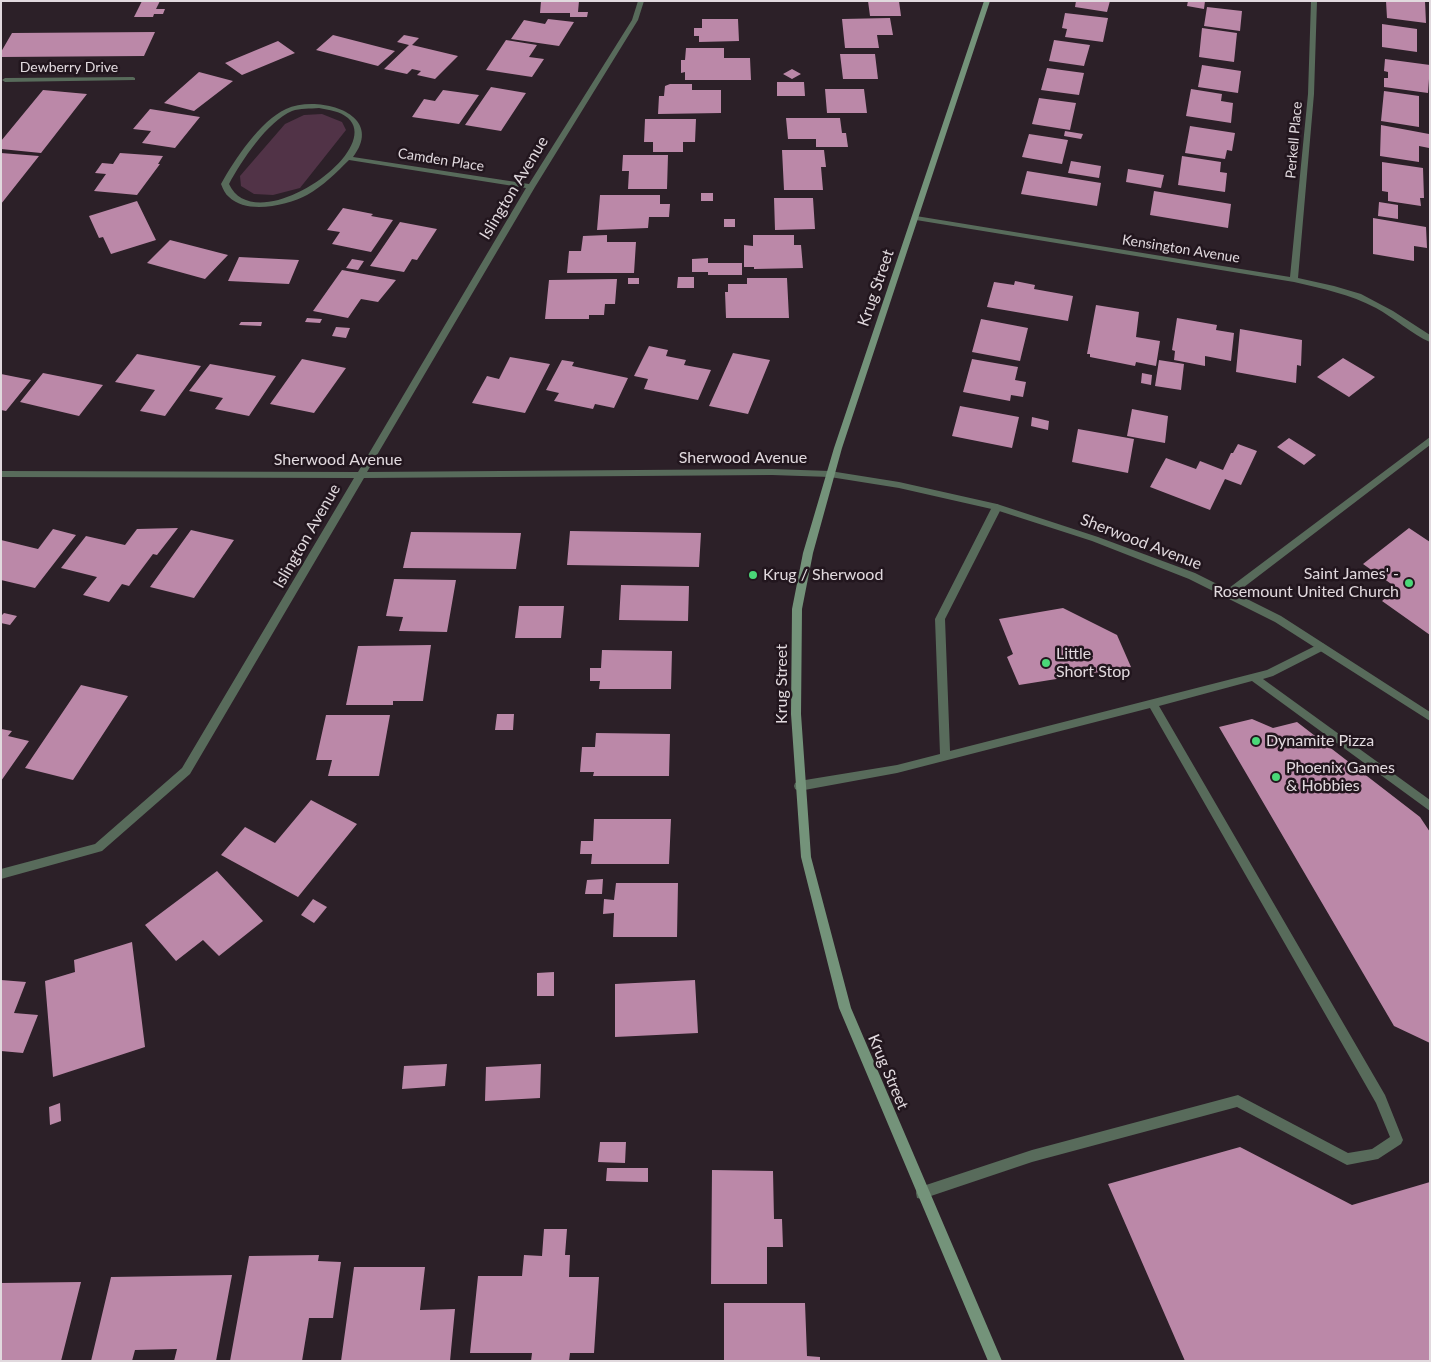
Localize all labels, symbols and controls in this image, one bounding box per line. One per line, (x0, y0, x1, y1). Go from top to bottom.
street label: Dewberry Drive (20, 59, 118, 75)
street label: Perkell Place (1282, 101, 1306, 179)
street label: Islington Avenue (476, 133, 552, 243)
street label: Camden Place (397, 145, 485, 175)
street label: Kensington Avenue (1121, 231, 1241, 267)
street label: Krug Street (854, 247, 898, 329)
street label: Sherwood Avenue (679, 448, 807, 468)
street label: Sherwood Avenue (274, 450, 402, 470)
street label: Islington Avenue (269, 481, 345, 591)
street label: Sherwood Avenue (1078, 510, 1204, 574)
place label: Saint James' - Rosemount United Church (1213, 564, 1399, 602)
place label: Krug / Sherwood (763, 565, 883, 585)
marker: Krug / Sherwood (747, 569, 759, 581)
marker: Saint James' - Rosemount United Church (1403, 577, 1415, 589)
street label: Krug Street (772, 644, 792, 724)
place label: Little Short Stop (1056, 644, 1130, 682)
marker: Little Short Stop (1040, 657, 1052, 669)
place label: Dynamite Pizza (1266, 731, 1374, 751)
marker: Dynamite Pizza (1250, 735, 1262, 747)
place label: Phoenix Games & Hobbies (1286, 758, 1395, 796)
marker: Phoenix Games & Hobbies (1270, 771, 1282, 783)
street label: Krug Street (864, 1031, 912, 1113)

